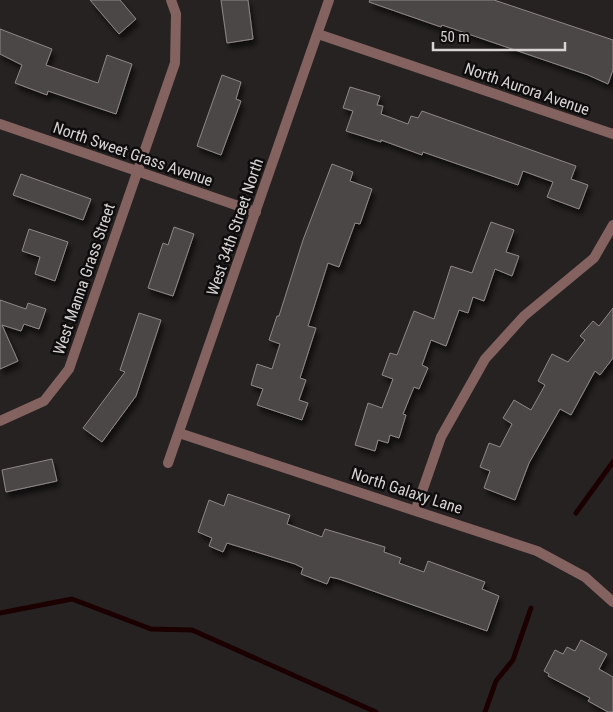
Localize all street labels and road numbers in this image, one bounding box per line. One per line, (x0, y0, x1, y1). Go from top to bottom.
street label: North Aurora Avenue (462, 59, 592, 119)
street label: North Sweet Grass Avenue (51, 118, 215, 190)
street label: West 34th Street North (203, 156, 267, 298)
street label: West Manna Grass Street (49, 200, 119, 357)
street label: North Galaxy Lane (349, 464, 465, 518)

